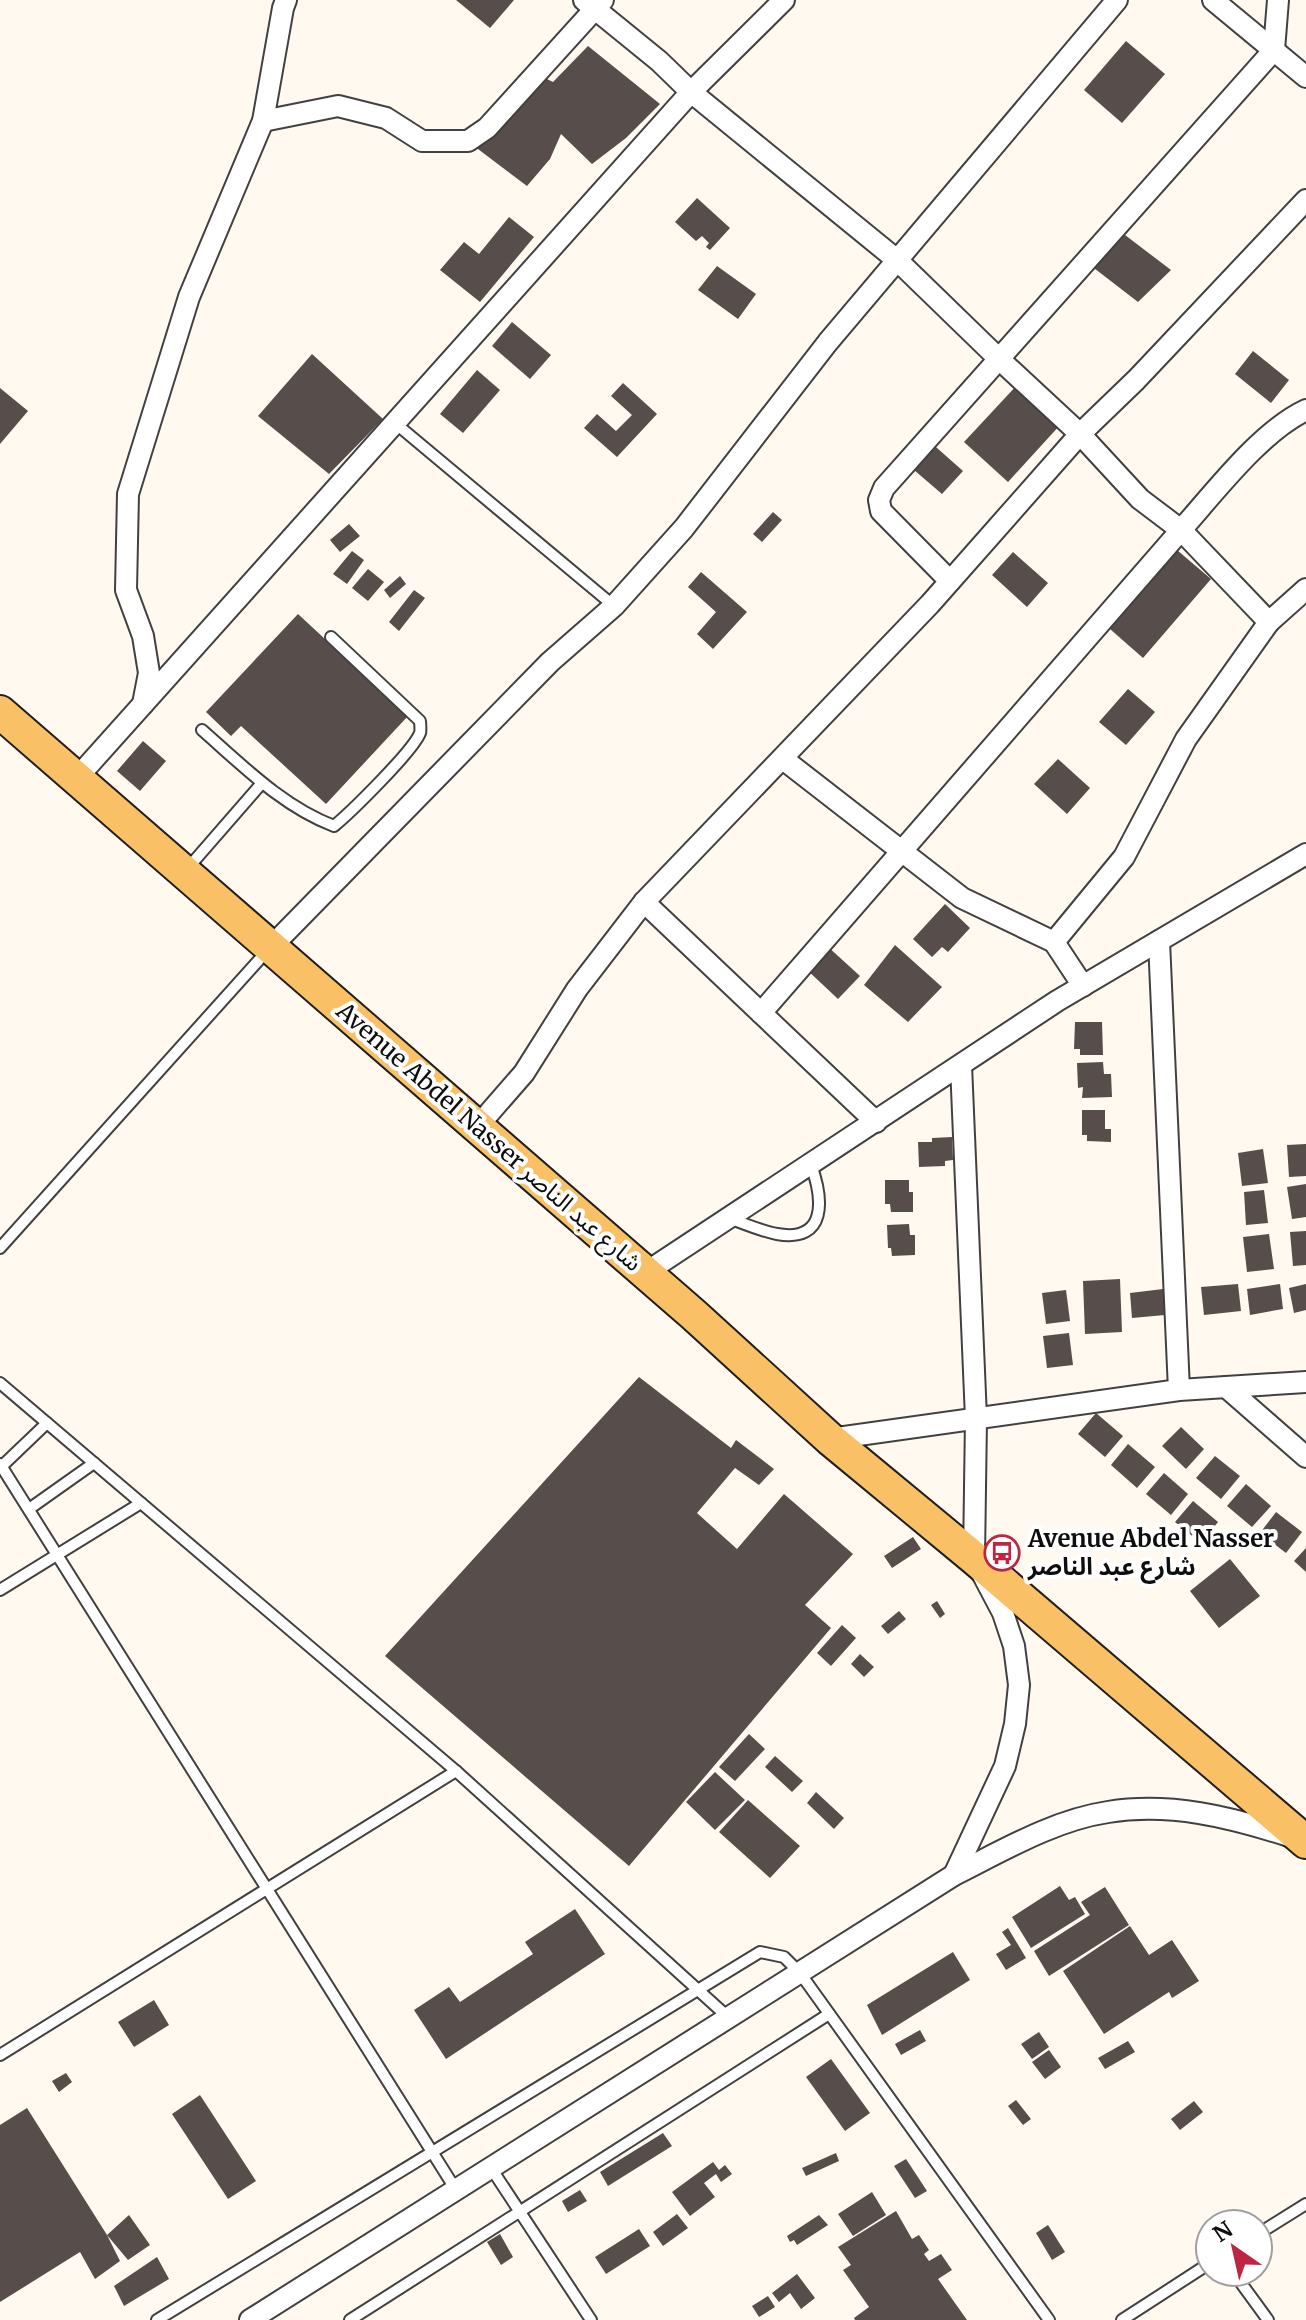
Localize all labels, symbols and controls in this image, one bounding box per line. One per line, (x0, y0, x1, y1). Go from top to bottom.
street label: Avenue Abdel Nasser شارع عبد الناصر (328, 995, 649, 1279)
place label: Avenue Abdel Nasser شارع عبد الناصر (1027, 1523, 1274, 1584)
bus stop icon: Avenue Abdel Nasser شارع عبد الناصر (983, 1534, 1021, 1572)
north arrow (1194, 2208, 1274, 2288)
text: N (1208, 2215, 1238, 2248)

